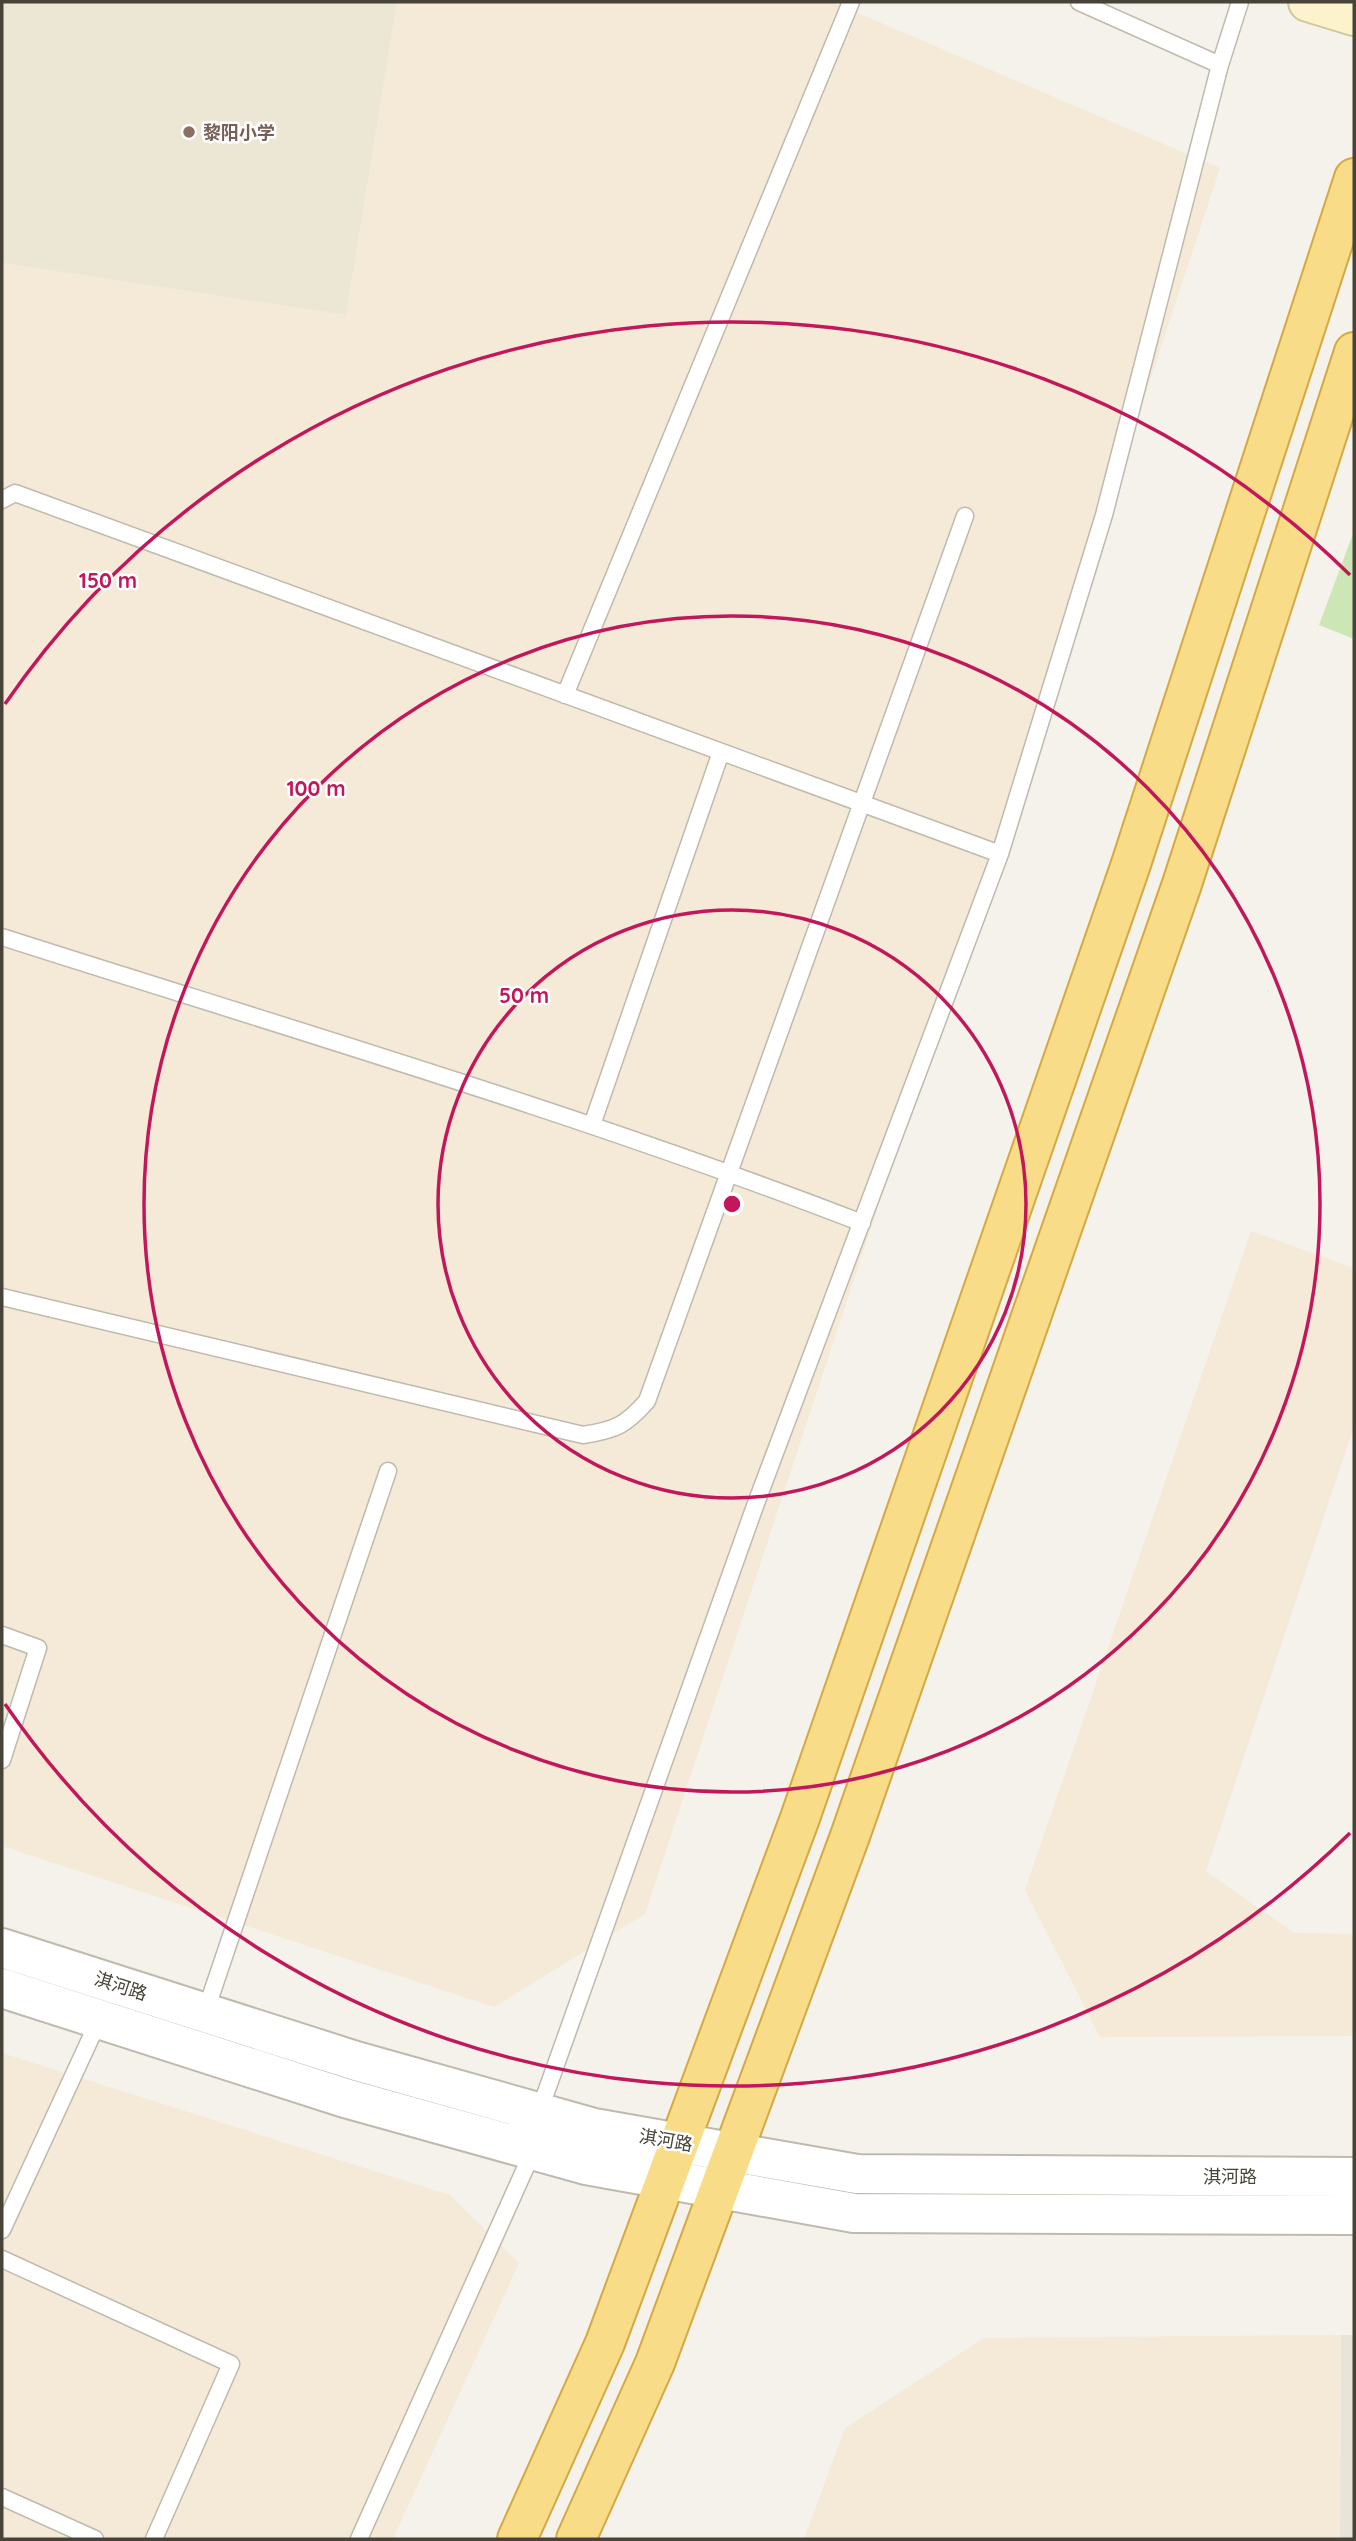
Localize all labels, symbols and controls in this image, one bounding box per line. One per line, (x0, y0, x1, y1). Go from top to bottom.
place label: 黎阳小学 (203, 121, 275, 144)
marker: 黎阳小学 (181, 124, 197, 140)
text: 150 m (79, 567, 137, 593)
text: 100 m (286, 775, 346, 801)
text: 50 m (499, 982, 549, 1008)
centre of rings (720, 1192, 744, 1216)
street label: 淇河路 (92, 1967, 150, 2005)
street label: 淇河路 (637, 2124, 695, 2156)
street label: 淇河路 (1203, 2165, 1257, 2188)

